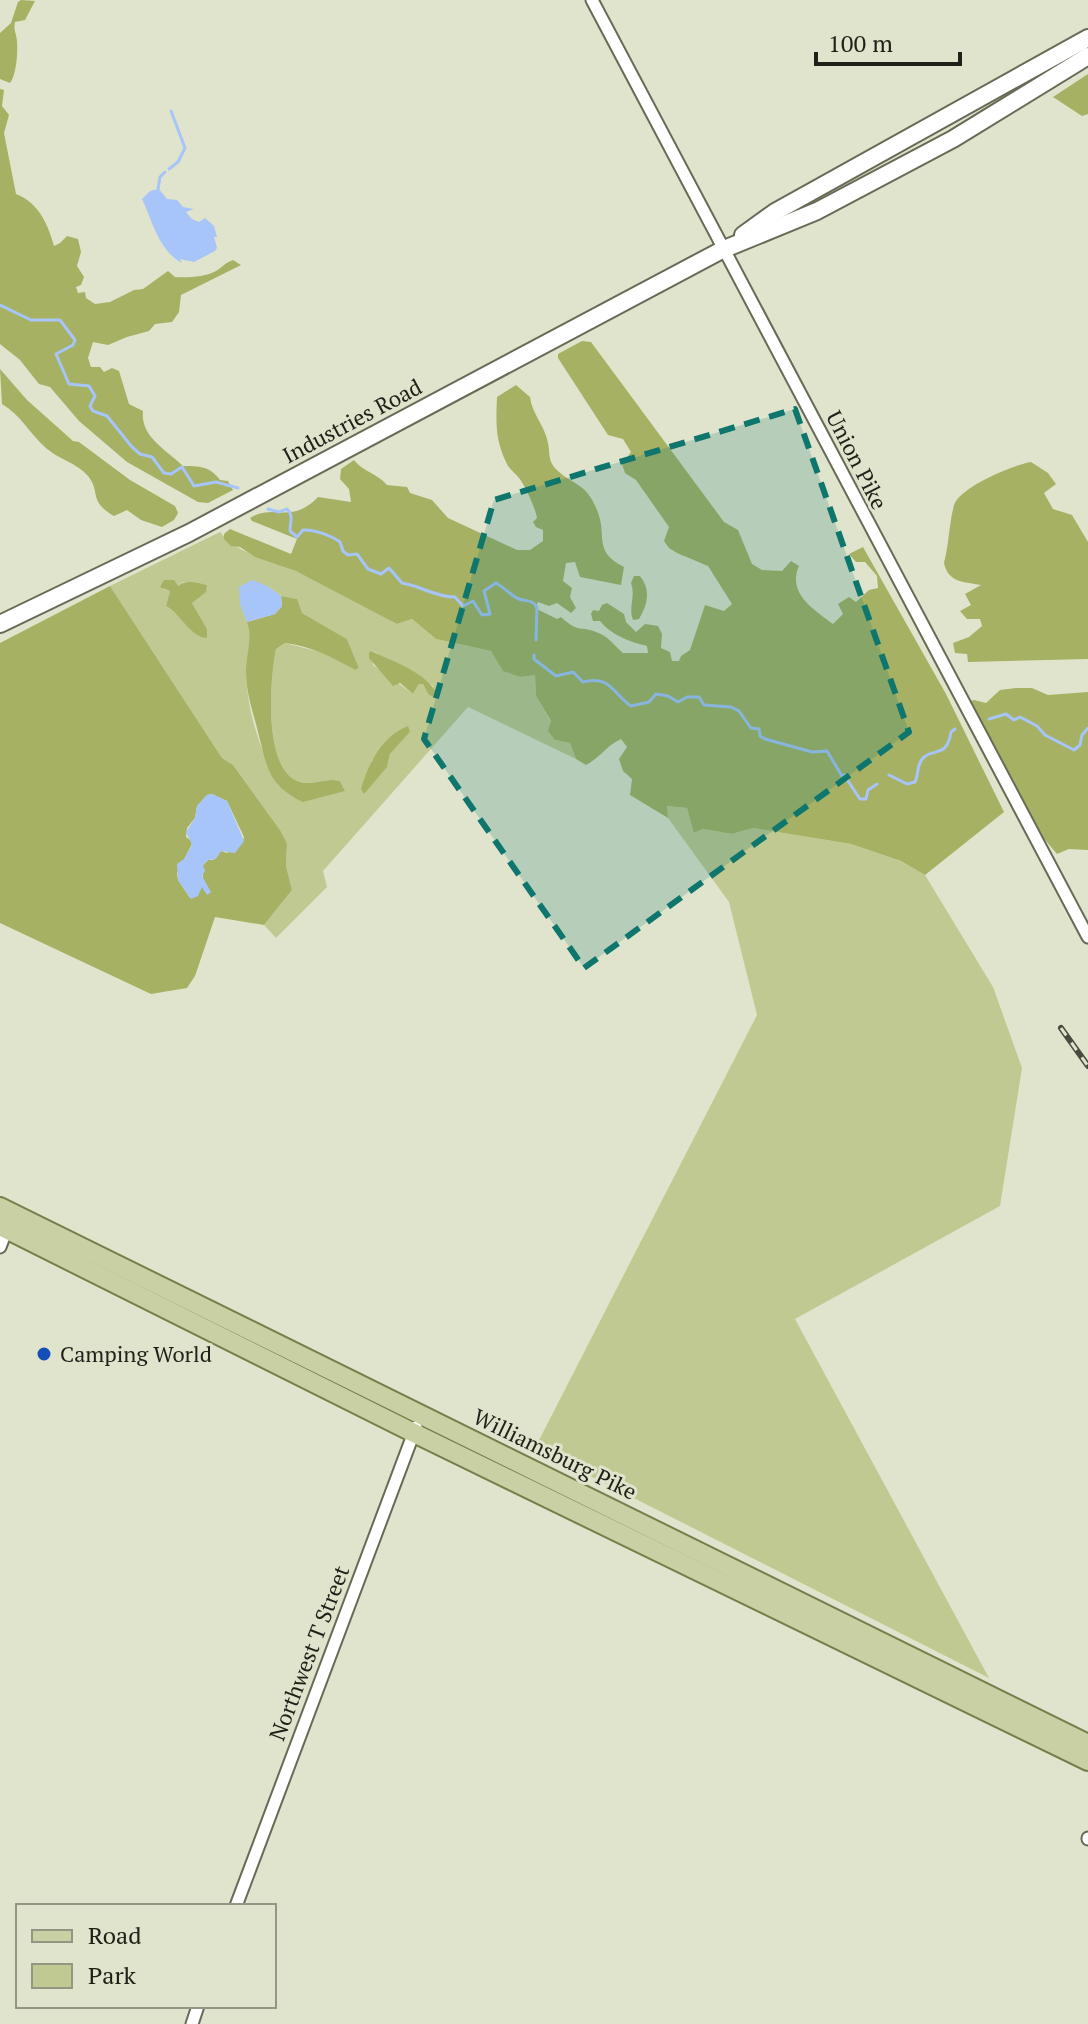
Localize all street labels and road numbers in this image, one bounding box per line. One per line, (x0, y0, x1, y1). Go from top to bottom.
street label: Industries Road (277, 372, 426, 469)
street label: Union Pike (820, 406, 895, 514)
street label: Williamsburg Pike (469, 1401, 642, 1506)
street label: Northwest T Street (262, 1561, 355, 1745)

